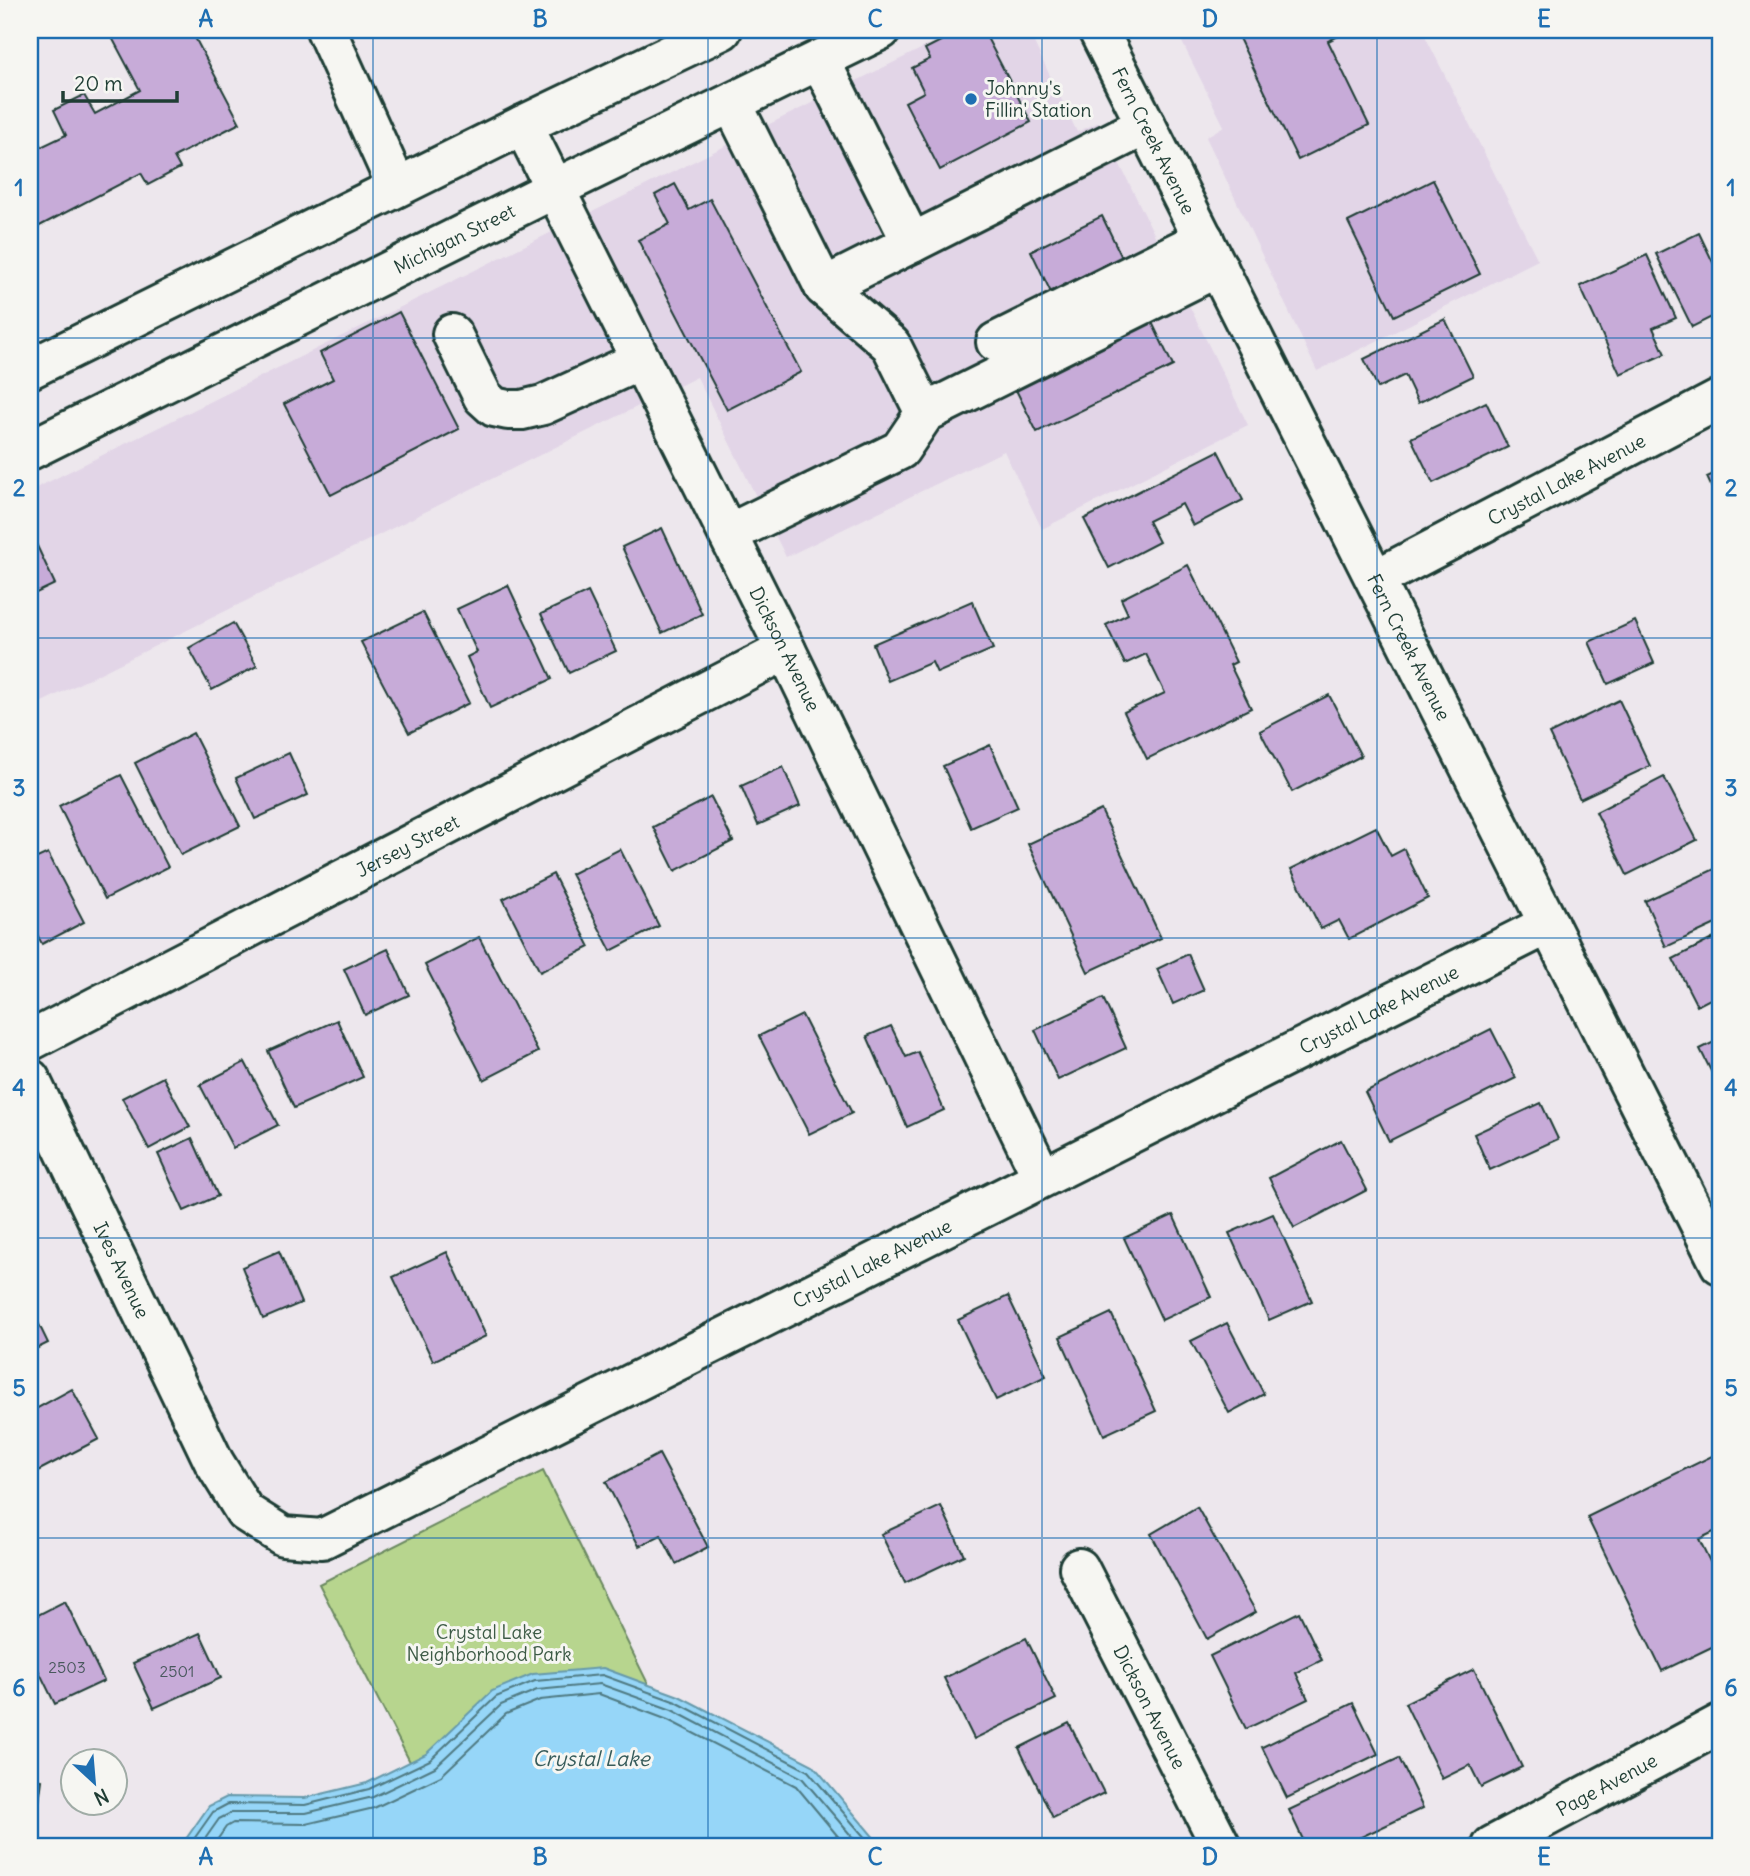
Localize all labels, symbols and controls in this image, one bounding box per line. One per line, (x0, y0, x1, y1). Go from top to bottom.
text: A (199, 4, 214, 33)
text: B (532, 4, 548, 33)
text: C (867, 4, 883, 33)
text: D (1202, 4, 1218, 33)
text: E (1537, 4, 1551, 33)
scale bar (63, 60, 177, 104)
street label: Fern Creek Avenue (1107, 63, 1201, 218)
text: 20 m (74, 70, 123, 97)
place label: Johnny's Fillin' Station (985, 76, 1091, 122)
marker: Johnny's Fillin' Station (963, 91, 979, 107)
text: 1 (14, 173, 24, 202)
text: 1 (1726, 173, 1736, 202)
street label: Michigan Street (390, 198, 519, 279)
street label: Crystal Lake Avenue (1483, 428, 1649, 530)
text: 2 (13, 473, 26, 502)
text: 2 (1725, 473, 1738, 502)
street label: Fern Creek Avenue (1362, 570, 1456, 724)
street label: Dickson Avenue (744, 583, 826, 715)
text: 3 (12, 773, 26, 802)
text: 3 (1724, 773, 1738, 802)
street label: Jersey Street (352, 809, 463, 882)
street label: Crystal Lake Avenue (1295, 959, 1462, 1059)
text: 4 (12, 1073, 26, 1102)
text: 4 (1724, 1073, 1738, 1102)
street label: Crystal Lake Avenue (788, 1213, 955, 1313)
street label: Ives Avenue (88, 1218, 155, 1322)
text: 5 (12, 1373, 26, 1402)
text: 5 (1724, 1373, 1738, 1402)
park label: Crystal Lake Neighborhood Park (406, 1620, 572, 1666)
street label: Dickson Avenue (1108, 1641, 1192, 1773)
house number: 2503 (48, 1657, 86, 1677)
house number: 2501 (160, 1661, 194, 1681)
text: 6 (12, 1673, 26, 1702)
text: 6 (1724, 1673, 1738, 1702)
water label: Crystal Lake (532, 1745, 651, 1772)
north arrow (60, 1746, 130, 1816)
street label: Page Avenue (1552, 1748, 1661, 1821)
text: N (90, 1784, 113, 1811)
text: A (199, 1842, 214, 1871)
text: B (532, 1842, 548, 1871)
text: C (867, 1842, 883, 1871)
text: D (1202, 1842, 1218, 1871)
text: E (1537, 1842, 1551, 1871)

